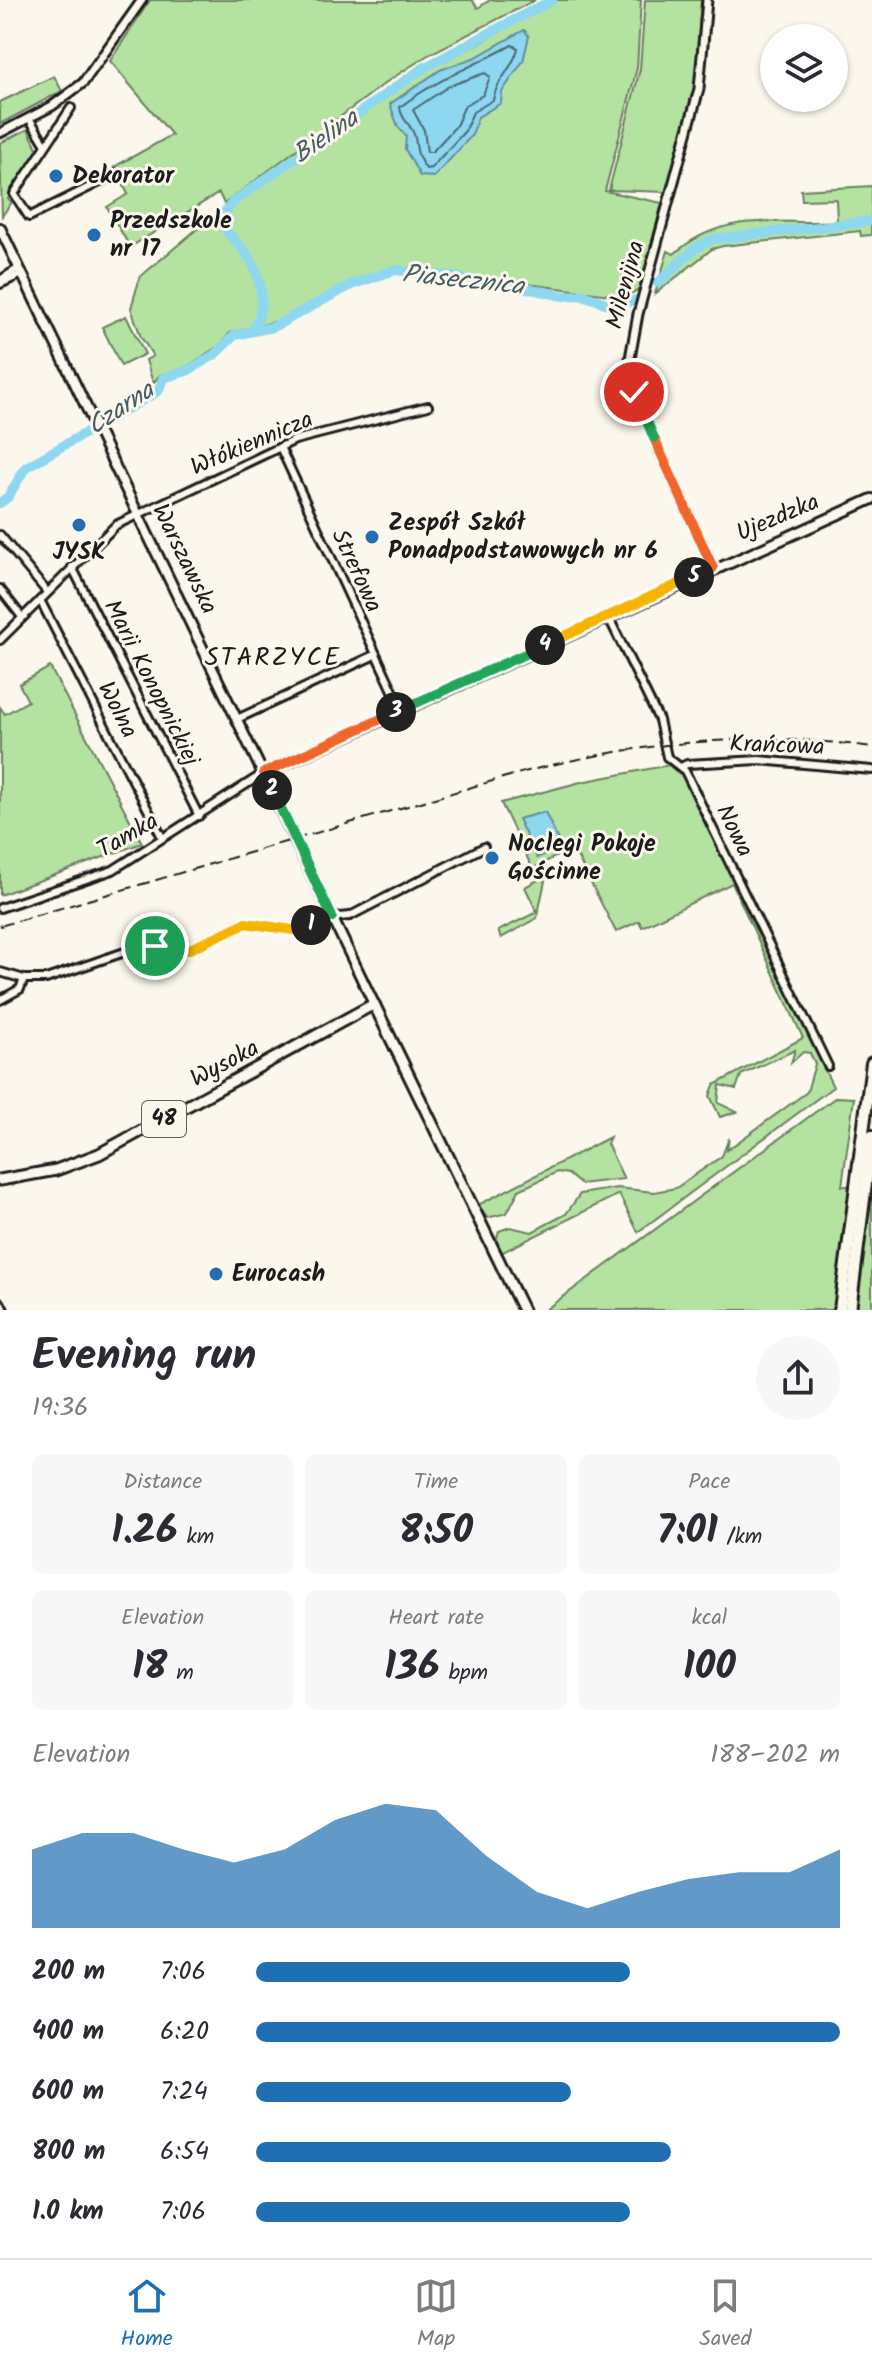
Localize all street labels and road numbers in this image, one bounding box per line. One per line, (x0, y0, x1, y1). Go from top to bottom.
street label: Milenijna (596, 236, 656, 334)
street label: Włókiennicza (185, 401, 319, 487)
street label: Ujezdzka (730, 483, 826, 553)
street label: Warszawska (140, 497, 228, 621)
street label: Strefowa (320, 523, 392, 619)
street label: Marii Konopnickiej (92, 593, 210, 774)
street label: Wolna (86, 675, 148, 745)
street label: Krańcowa (729, 725, 825, 767)
street label: Nowa (705, 798, 763, 864)
street label: Tamka (90, 803, 166, 869)
street label: Wysoka (183, 1029, 267, 1099)
road number: 48 (142, 1101, 186, 1137)

